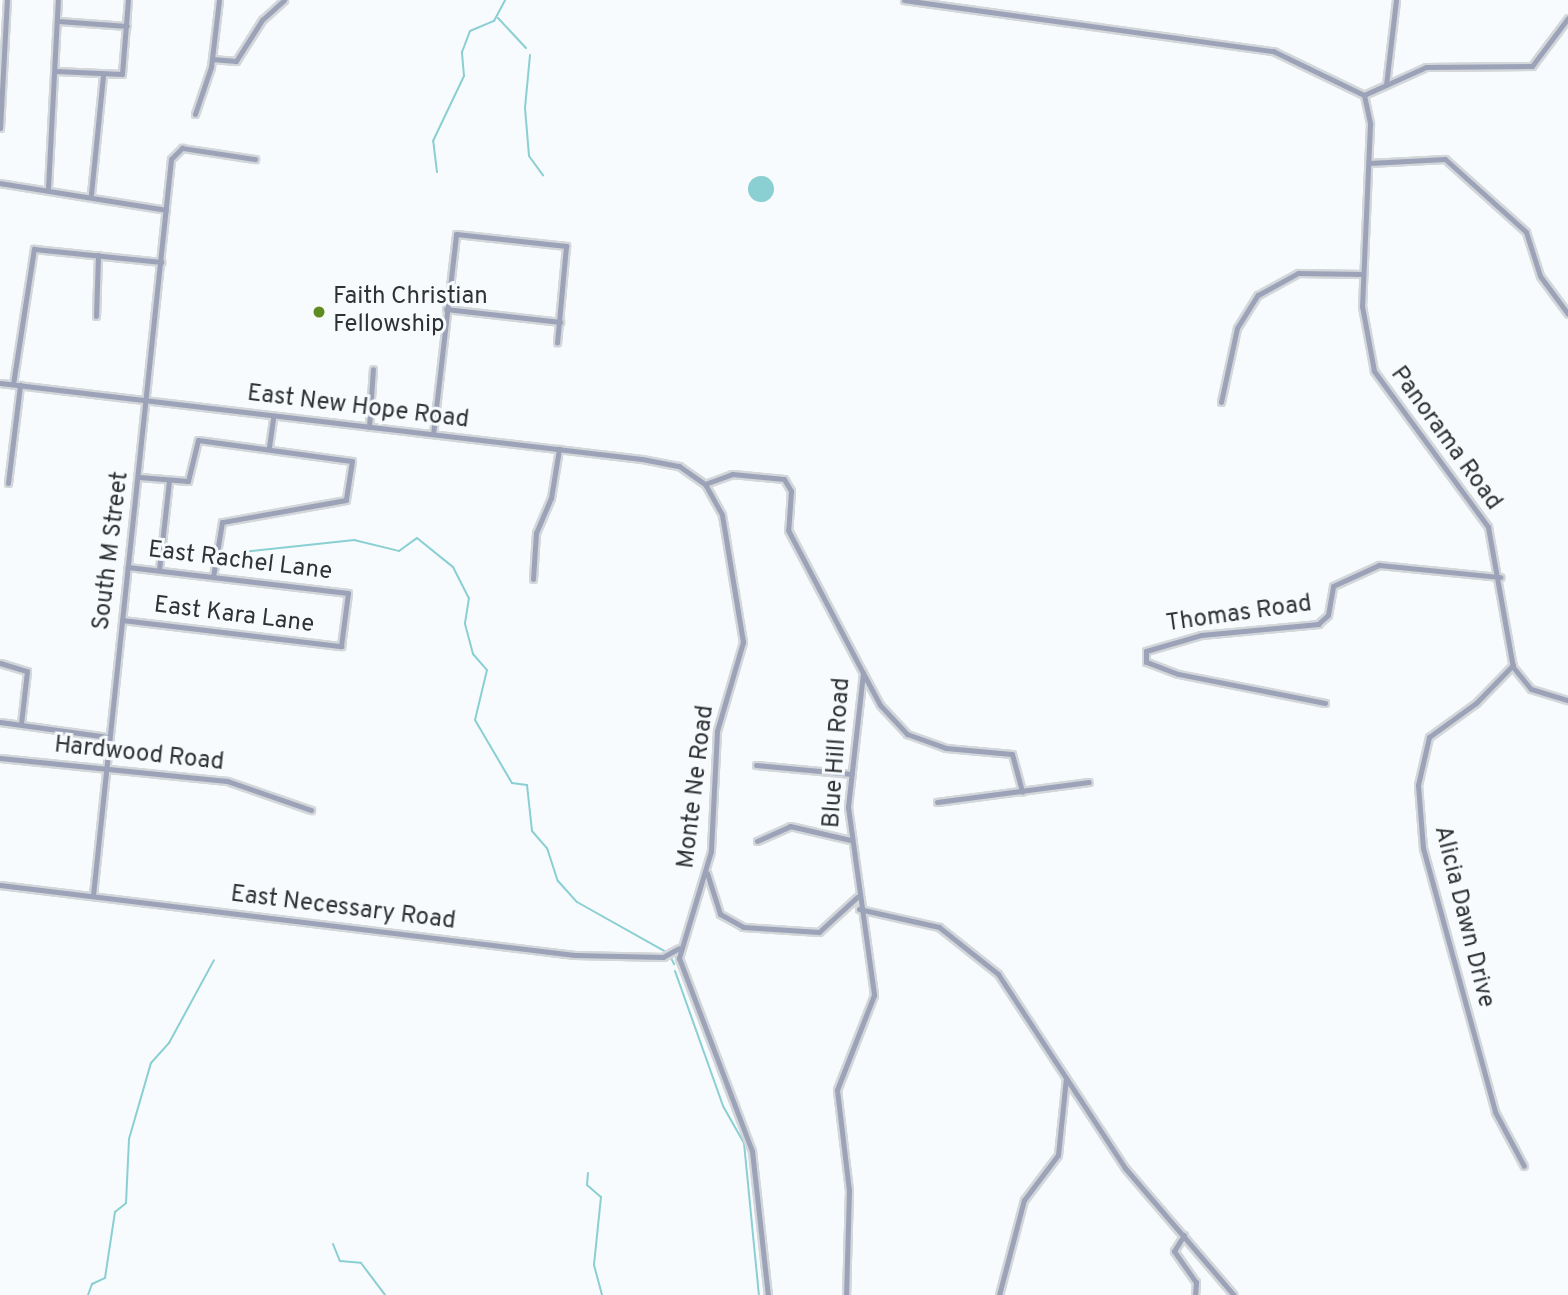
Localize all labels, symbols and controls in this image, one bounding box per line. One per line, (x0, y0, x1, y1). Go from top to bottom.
place label: Faith Christian Fellowship (333, 284, 488, 340)
marker: Faith Christian Fellowship (311, 304, 327, 320)
street label: Panorama Road (1383, 361, 1507, 517)
street label: East New Hope Road (245, 380, 471, 436)
street label: South M Street (88, 470, 136, 632)
street label: East Rachel Lane (146, 536, 334, 588)
street label: Thomas Road (1164, 591, 1314, 639)
street label: East Kara Lane (152, 592, 316, 640)
street label: Blue Hill Road (818, 677, 858, 829)
street label: Monte Ne Road (673, 704, 721, 870)
street label: Hardwood Road (53, 732, 225, 778)
street label: Alicia Dawn Drive (1426, 823, 1500, 1011)
street label: East Necessary Road (229, 881, 457, 937)

